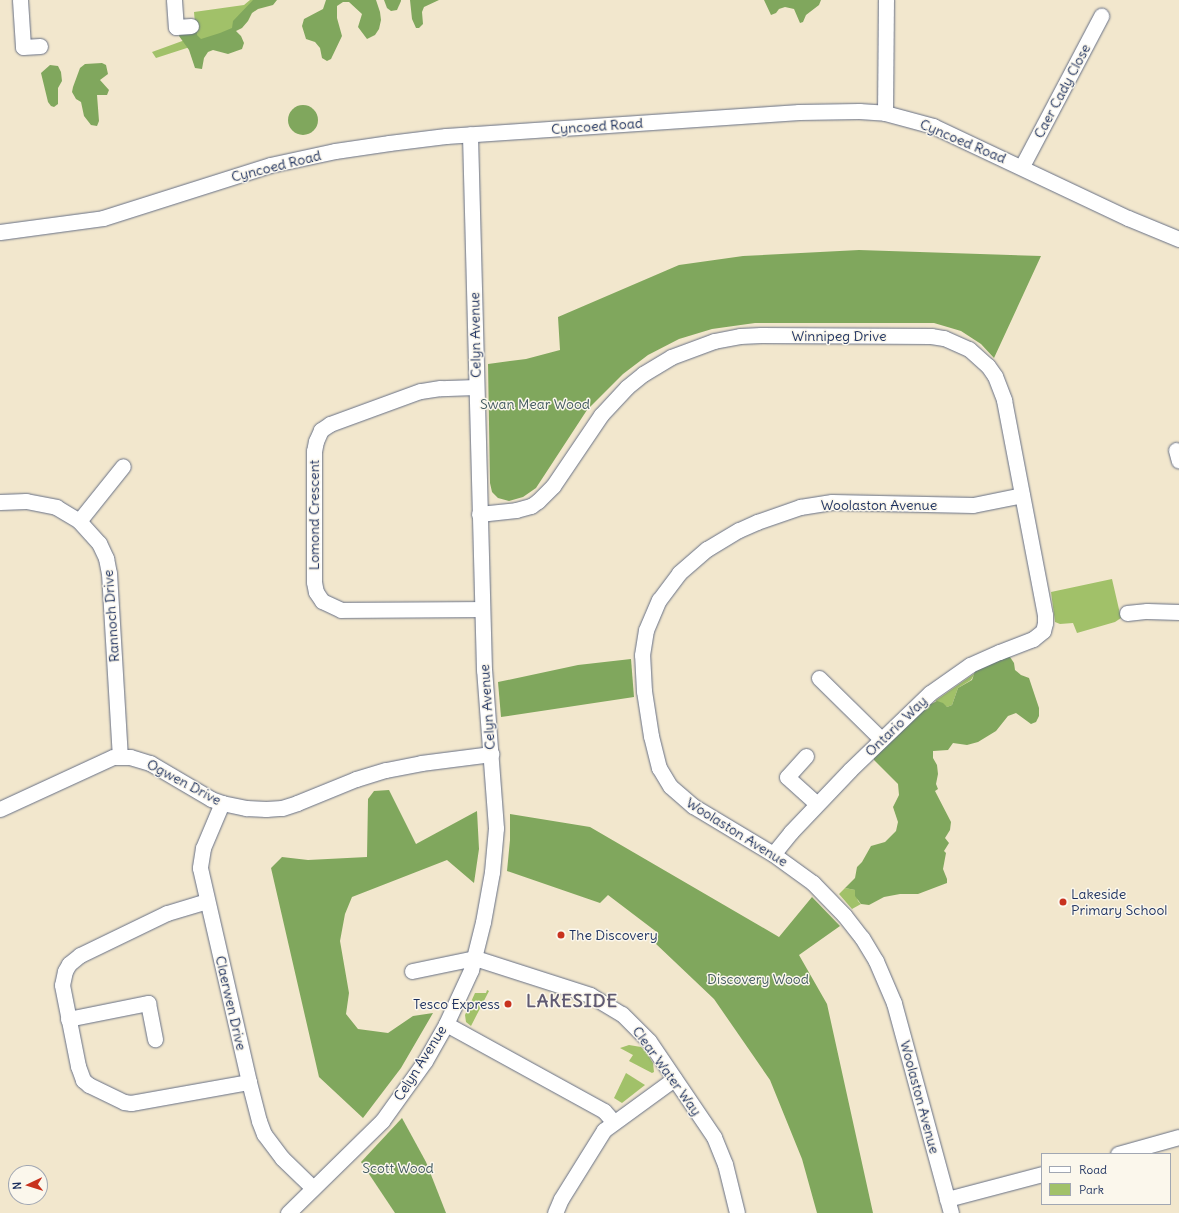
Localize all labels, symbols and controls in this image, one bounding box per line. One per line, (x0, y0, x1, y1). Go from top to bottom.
street label: Caer Cady Close (1030, 41, 1094, 141)
street label: Cyncoed Road (551, 114, 643, 138)
street label: Cyncoed Road (917, 115, 1009, 167)
street label: Cyncoed Road (229, 147, 323, 185)
street label: Celyn Avenue (466, 292, 484, 378)
street label: Winnipeg Drive (792, 328, 886, 344)
park label: Swan Mear Wood (480, 396, 590, 412)
street label: Lomond Crescent (306, 460, 322, 570)
street label: Woolaston Avenue (821, 497, 937, 513)
street label: Rannoch Drive (99, 569, 123, 663)
street label: Celyn Avenue (476, 664, 498, 750)
street label: Ontario Way (861, 692, 931, 760)
street label: Ogwen Drive (144, 755, 224, 809)
street label: Woolaston Avenue (683, 794, 791, 870)
place label: Lakeside Primary School (1071, 886, 1167, 918)
marker: Lakeside Primary School (1058, 897, 1068, 907)
place label: The Discovery (569, 927, 658, 943)
marker: The Discovery (556, 930, 566, 940)
street label: Claerwen Drive (212, 954, 250, 1052)
park label: Discovery Wood (707, 971, 809, 987)
district label: LAKESIDE (526, 990, 618, 1012)
place label: Tesco Express (413, 996, 500, 1012)
marker: Tesco Express (503, 999, 513, 1009)
street label: Celyn Avenue (390, 1022, 450, 1104)
street label: Clear Water Way (629, 1023, 705, 1119)
street label: Woolaston Avenue (897, 1039, 943, 1155)
legend (1041, 1153, 1171, 1205)
park label: Scott Wood (362, 1160, 434, 1176)
text: Road (1079, 1162, 1107, 1177)
north arrow (8, 1165, 48, 1205)
text: N (10, 1181, 24, 1190)
text: Park (1079, 1182, 1104, 1197)

